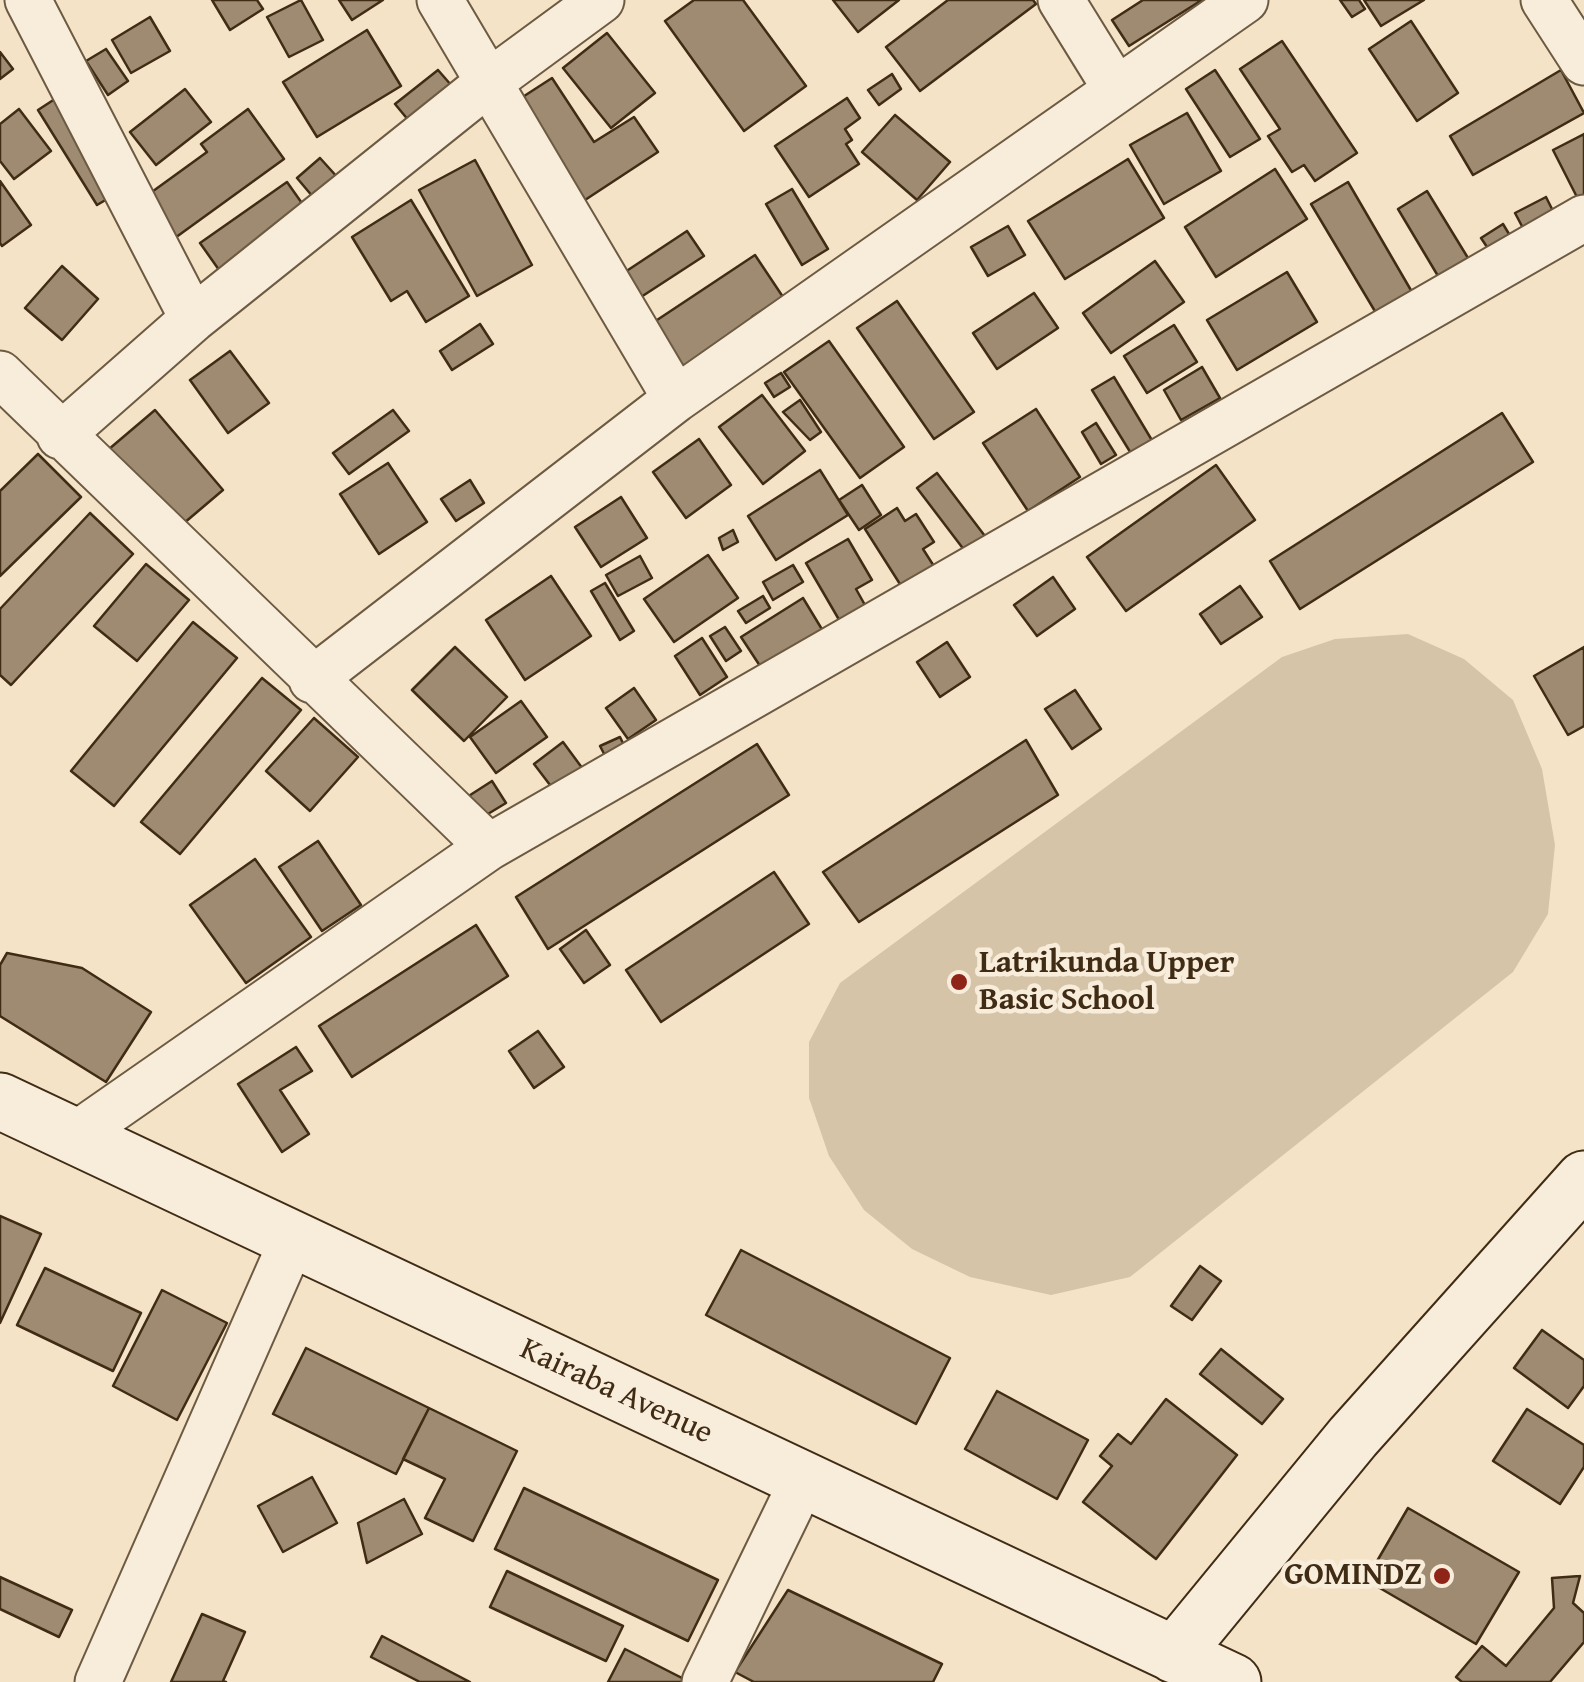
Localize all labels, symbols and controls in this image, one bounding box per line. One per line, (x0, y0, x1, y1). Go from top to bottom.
place label: Latrikunda Upper Basic School (979, 945, 1234, 1020)
marker: Latrikunda Upper Basic School (948, 971, 970, 993)
street label: Kairaba Avenue (514, 1331, 718, 1453)
place label: GOMINDZ (1284, 1557, 1422, 1595)
marker: GOMINDZ (1431, 1565, 1453, 1587)

